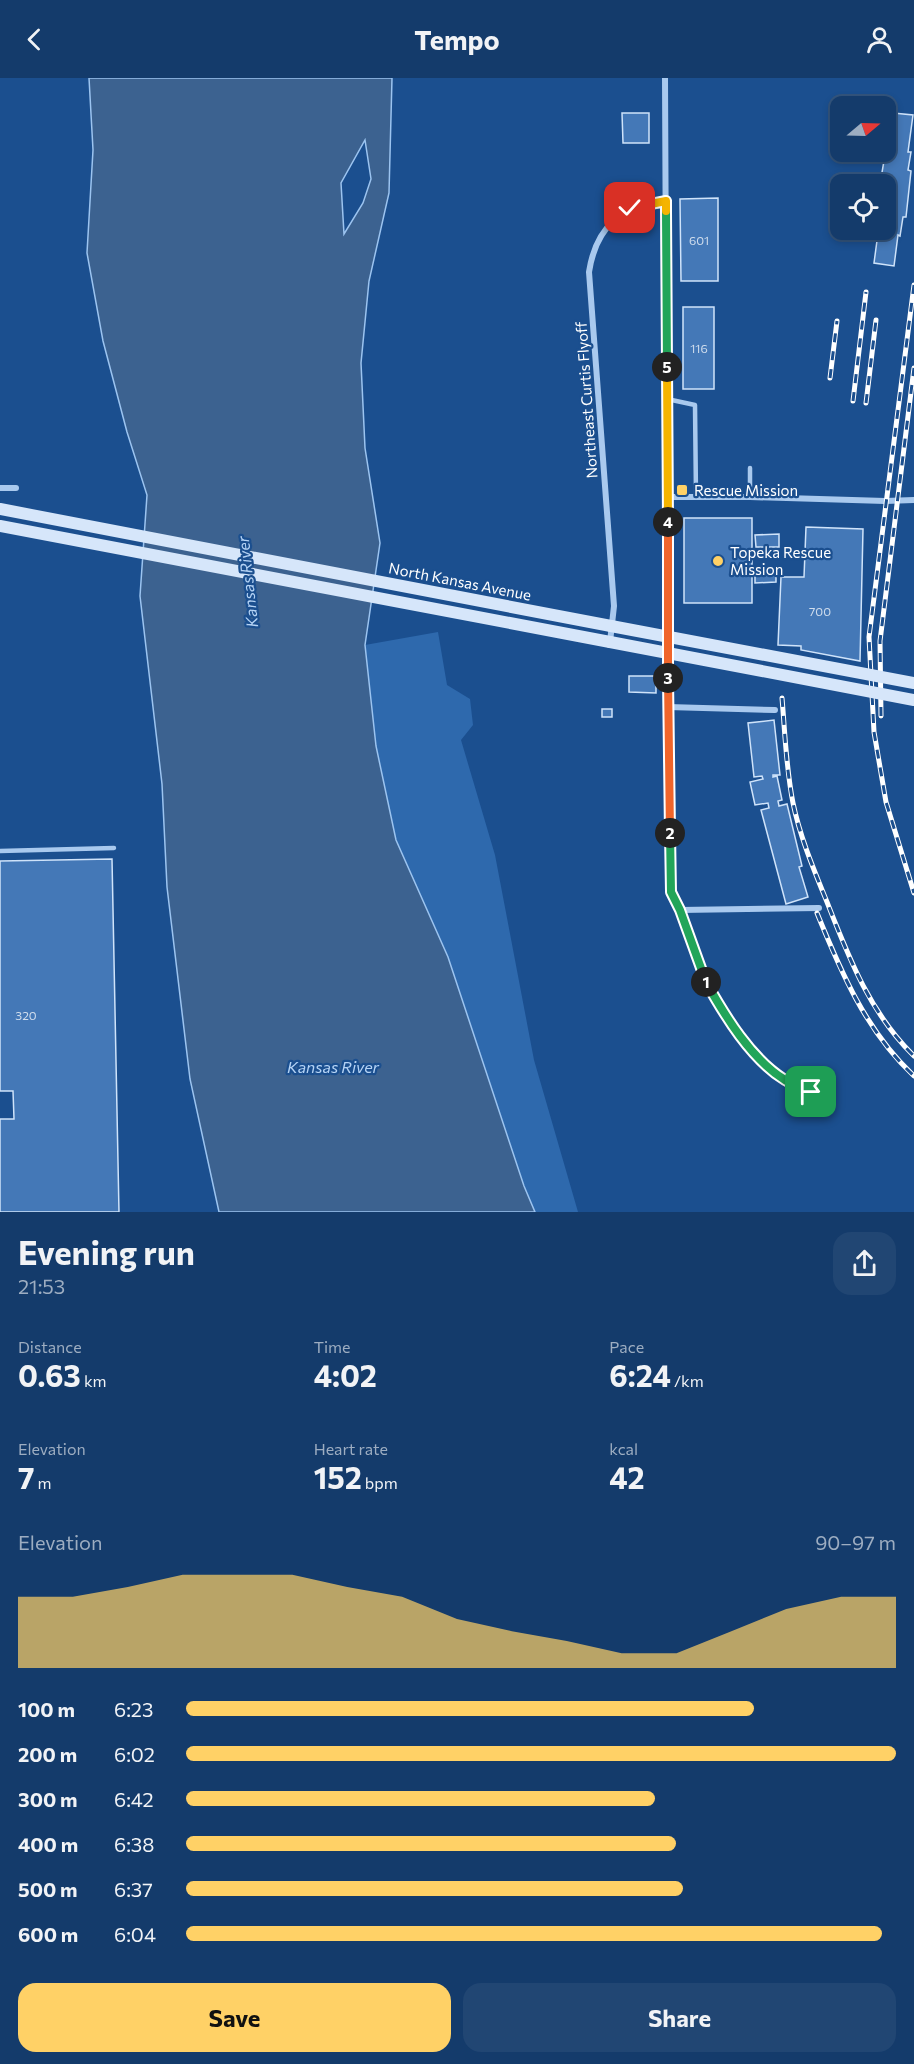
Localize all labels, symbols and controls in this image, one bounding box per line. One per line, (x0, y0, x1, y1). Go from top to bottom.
icon: back (18, 23, 51, 56)
text: Tempo (414, 23, 500, 56)
icon: person (863, 23, 896, 56)
north arrow (830, 96, 896, 162)
map controls (830, 96, 896, 240)
button: locate (830, 174, 896, 240)
pin (604, 182, 655, 233)
icon: check (613, 191, 646, 224)
house number: 601 (689, 233, 709, 247)
street label: Northeast Curtis Flyoff (572, 320, 600, 479)
house number: 116 (690, 341, 708, 355)
pin: 5 (652, 352, 682, 382)
text: 5 (662, 357, 672, 376)
place label: Rescue Mission (694, 481, 798, 499)
marker: Rescue Mission (675, 483, 689, 497)
pin: 4 (653, 507, 683, 537)
text: 4 (663, 512, 673, 531)
water label: Kansas River (233, 535, 261, 629)
place label: Topeka Rescue Mission (730, 543, 831, 578)
marker: Topeka Rescue Mission (711, 554, 725, 568)
street label: North Kansas Avenue (387, 558, 533, 604)
house number: 700 (809, 604, 831, 618)
pin: 3 (653, 663, 683, 693)
text: 3 (663, 668, 673, 687)
pin: 2 (655, 818, 685, 848)
text: 2 (665, 823, 675, 842)
pin: 1 (691, 967, 721, 997)
text: 1 (702, 972, 710, 991)
house number: 320 (15, 1008, 37, 1022)
water label: Kansas River (287, 1057, 380, 1076)
pin (785, 1066, 836, 1117)
icon: arrive (794, 1075, 827, 1108)
text: Evening run (18, 1231, 195, 1272)
button: share (833, 1232, 896, 1295)
text: 21:53 (18, 1274, 65, 1298)
text: Distance (18, 1337, 82, 1356)
text: Time (314, 1337, 350, 1356)
text: Pace (609, 1337, 644, 1356)
text: 0.63 (18, 1356, 81, 1393)
text: 4:02 (314, 1356, 377, 1393)
text: 6:24 (609, 1356, 671, 1393)
text: km (81, 1371, 107, 1390)
text: /km (671, 1371, 704, 1390)
text: Elevation (18, 1439, 86, 1458)
text: Heart rate (314, 1439, 388, 1458)
text: kcal (609, 1439, 638, 1458)
text: 7 (18, 1458, 35, 1495)
text: 152 (314, 1458, 362, 1495)
text: 42 (609, 1458, 645, 1495)
text: m (35, 1473, 52, 1492)
text: bpm (362, 1473, 398, 1492)
text: Elevation (18, 1530, 103, 1554)
text: 90–97 m (815, 1530, 896, 1554)
text: 100 m (18, 1697, 75, 1721)
text: 6:23 (114, 1697, 153, 1721)
text: 200 m (18, 1742, 77, 1766)
text: 6:02 (114, 1742, 155, 1766)
text: 300 m (18, 1787, 78, 1811)
text: 6:42 (114, 1787, 154, 1811)
text: 400 m (18, 1832, 78, 1856)
text: 6:38 (114, 1832, 154, 1856)
text: 500 m (18, 1877, 78, 1901)
text: 6:37 (114, 1877, 153, 1901)
text: 600 m (18, 1922, 78, 1946)
text: 6:04 (114, 1922, 156, 1946)
button: Save (18, 1983, 451, 2052)
button: Share (463, 1983, 896, 2052)

